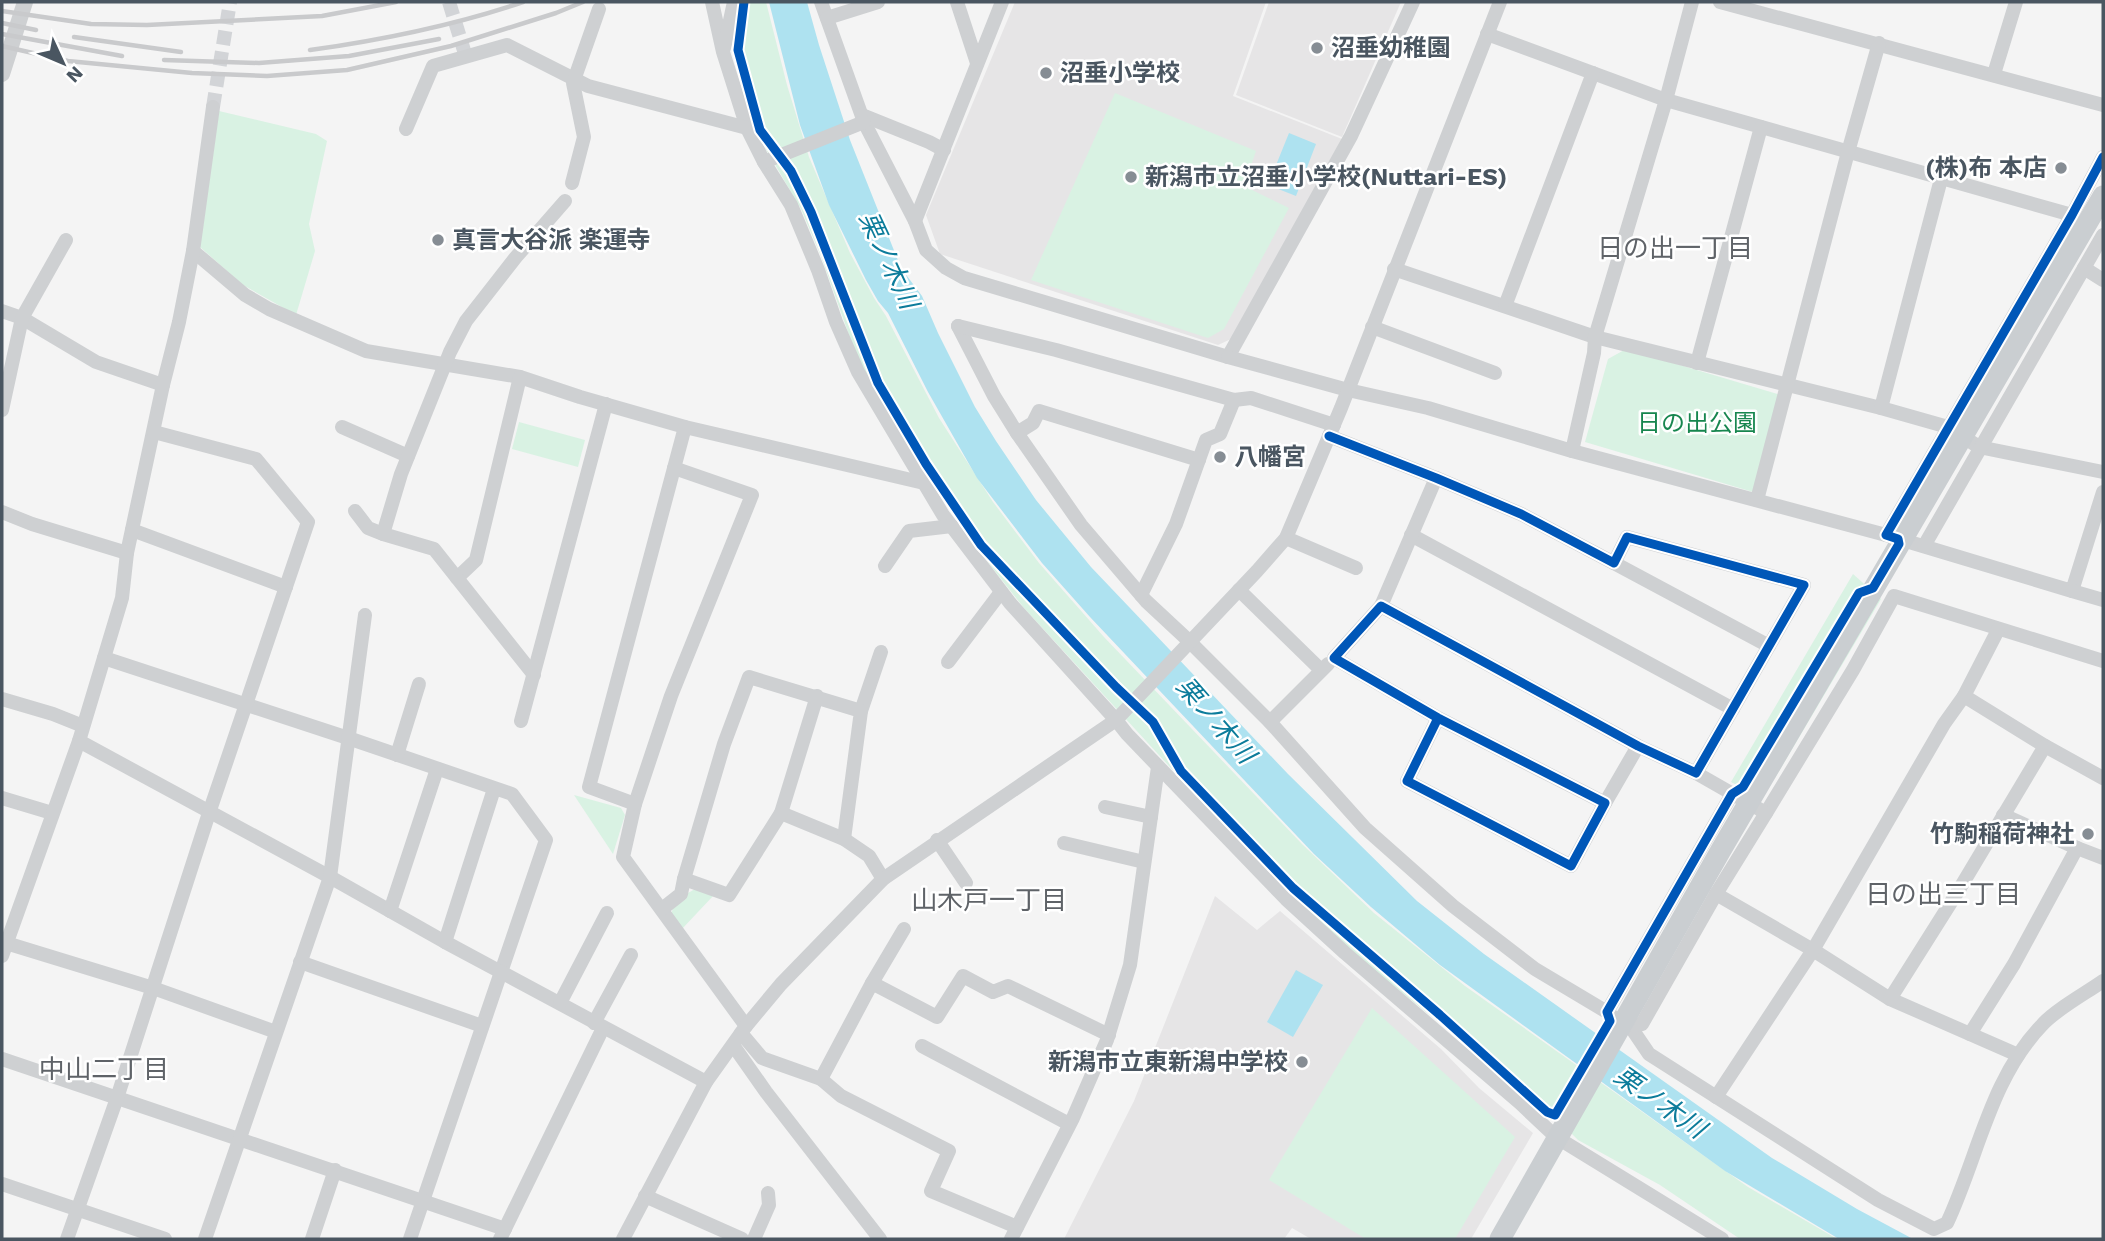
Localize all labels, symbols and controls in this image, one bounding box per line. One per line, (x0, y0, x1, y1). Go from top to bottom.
north arrow (28, 28, 98, 98)
place label: 沼垂幼稚園 (1331, 34, 1451, 62)
marker: 沼垂幼稚園 (1309, 40, 1325, 56)
place label: 沼垂小学校 (1060, 59, 1180, 87)
text: N (62, 61, 88, 88)
marker: 沼垂小学校 (1038, 65, 1054, 81)
place label: (株)布 本店 (1925, 154, 2047, 182)
marker: (株)布 本店 (2053, 160, 2069, 176)
place label: 新潟市立沼垂小学校(Nuttari-ES) (1145, 163, 1507, 191)
marker: 新潟市立沼垂小学校(Nuttari-ES) (1123, 169, 1139, 185)
water label: 栗ノ木川 (853, 207, 926, 316)
place label: 真言大谷派 楽運寺 (452, 226, 651, 254)
marker: 真言大谷派 楽運寺 (430, 232, 446, 248)
district label: 日の出一丁目 (1597, 233, 1753, 263)
park label: 日の出公園 (1637, 409, 1757, 437)
place label: 八幡宮 (1234, 443, 1306, 471)
marker: 八幡宮 (1212, 449, 1228, 465)
water label: 栗ノ木川 (1171, 671, 1263, 771)
place label: 竹駒稲荷神社 (1930, 820, 2074, 848)
marker: 竹駒稲荷神社 (2080, 826, 2096, 842)
district label: 日の出三丁目 (1865, 879, 2021, 909)
district label: 山木戸一丁目 (911, 885, 1067, 915)
place label: 新潟市立東新潟中学校 (1048, 1048, 1288, 1076)
district label: 中山二丁目 (39, 1054, 169, 1084)
marker: 新潟市立東新潟中学校 (1294, 1054, 1310, 1070)
water label: 栗ノ木川 (1609, 1060, 1714, 1146)

